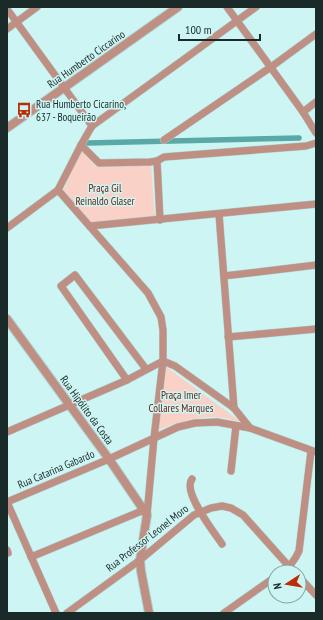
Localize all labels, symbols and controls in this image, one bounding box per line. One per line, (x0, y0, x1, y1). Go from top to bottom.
scale bar (179, 16, 260, 42)
text: 100 m (185, 22, 212, 37)
street label: Rua Humberto Ciccarino (44, 27, 128, 91)
place label: Rua Humberto Cicarino, 637 - Boqueirão (36, 97, 126, 124)
bus stop icon: Rua Humberto Cicarino, 637 - Boqueirão (15, 101, 33, 119)
park label: Praça Gil Reinaldo Glaser (75, 181, 135, 208)
street label: Rua Hipólito da Costa (57, 373, 117, 447)
park label: Praça Imer Collares Marques (149, 388, 214, 415)
street label: Rua Catarina Gabardo (16, 446, 97, 491)
street label: Rua Professor Leonel Moro (103, 501, 191, 575)
north arrow (267, 564, 307, 604)
text: N (270, 582, 285, 590)

